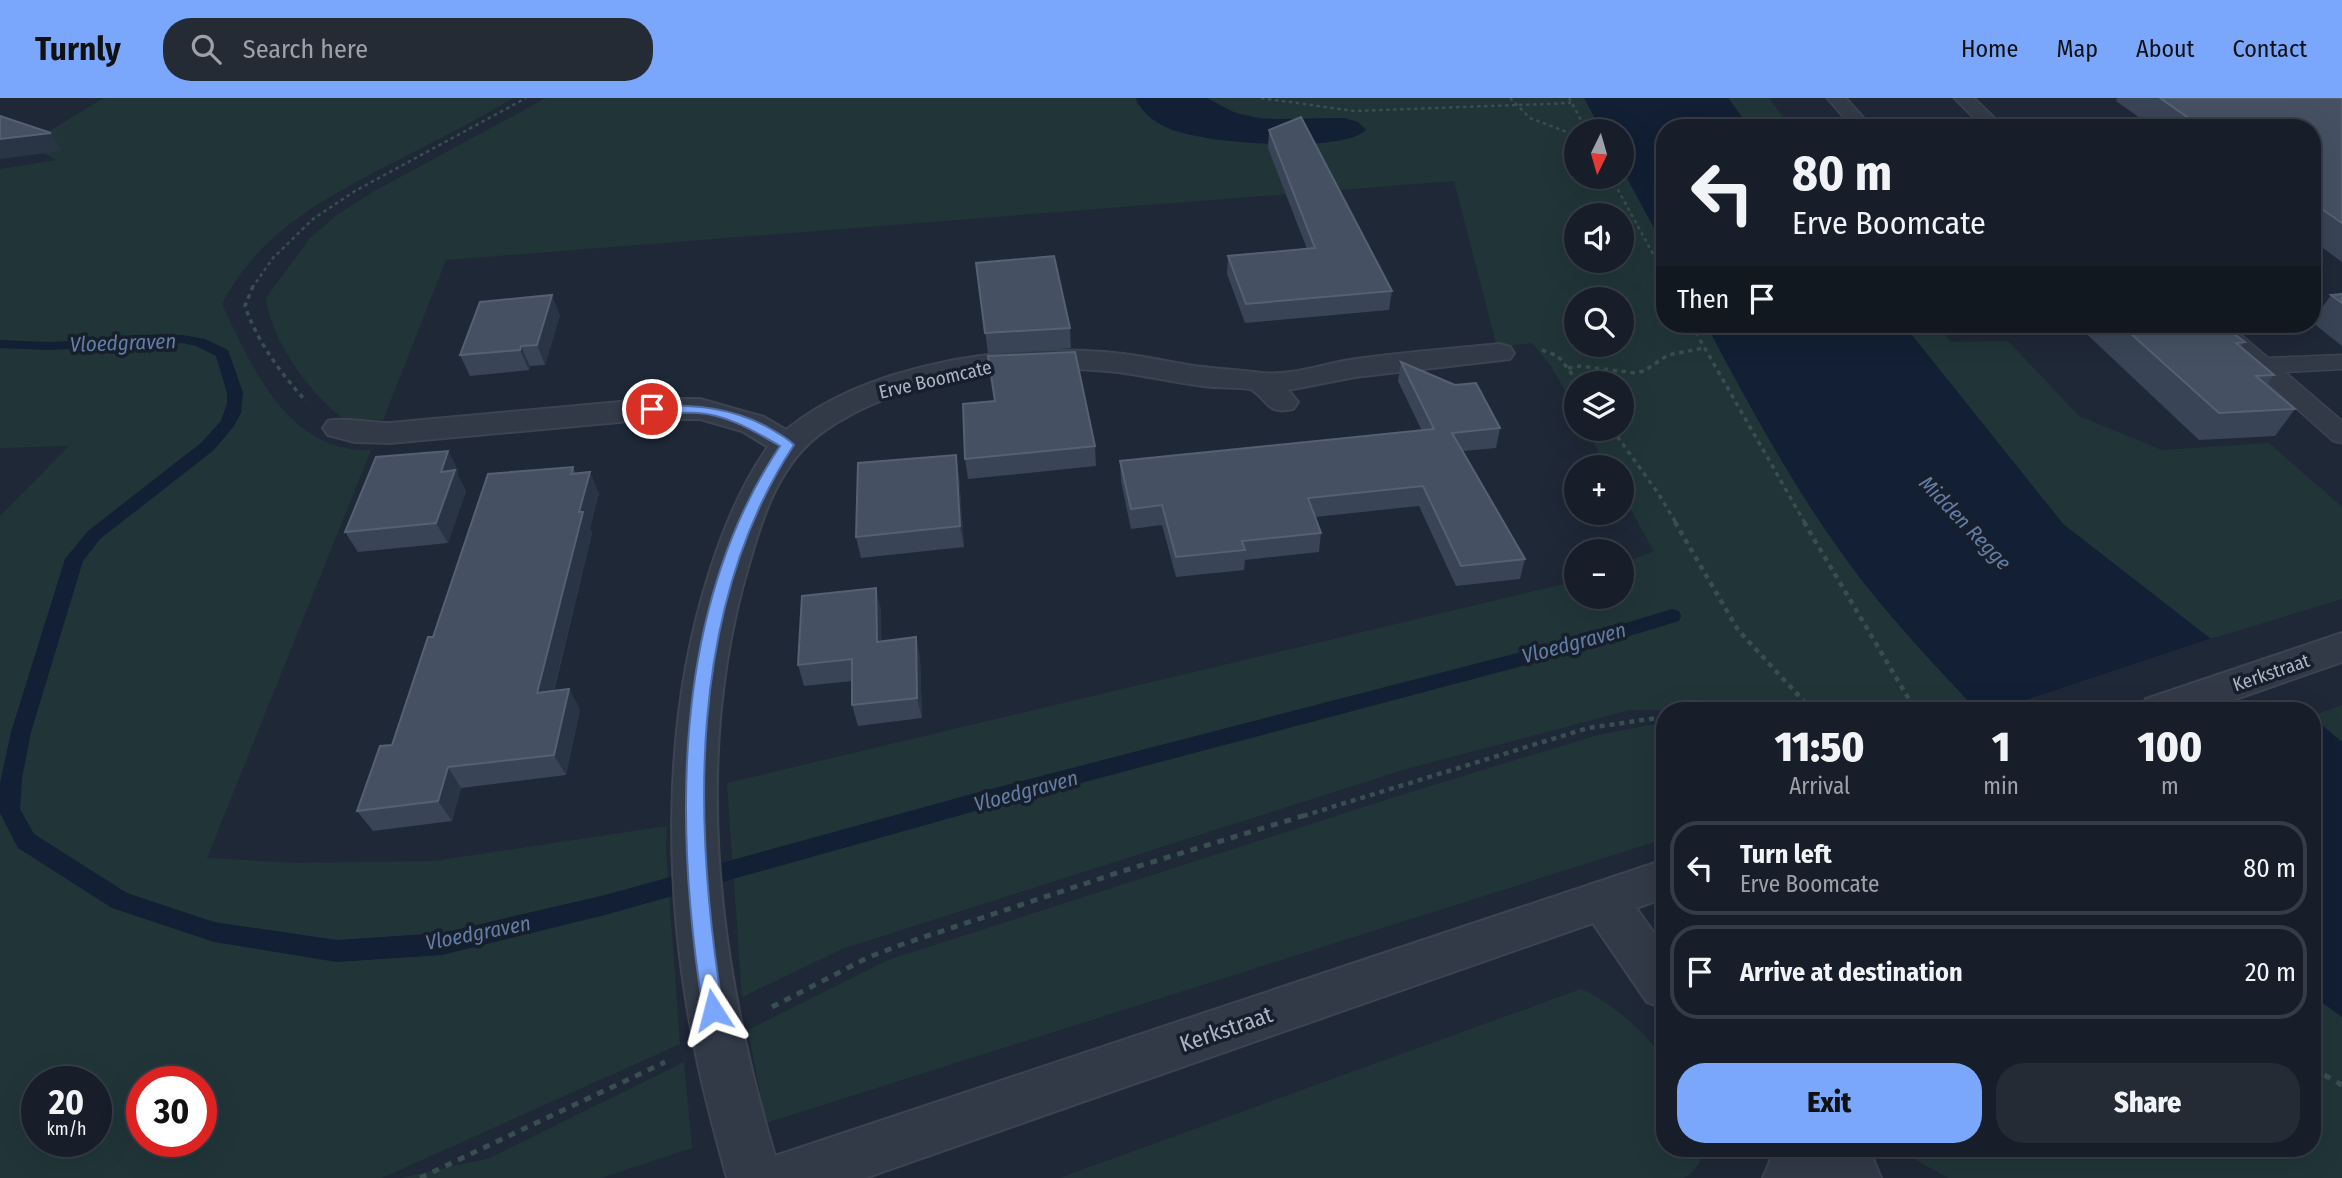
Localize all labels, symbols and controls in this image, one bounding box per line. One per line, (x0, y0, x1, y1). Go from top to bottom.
search box (163, 18, 653, 81)
text: Turnly (35, 29, 121, 69)
icon: search (187, 30, 225, 68)
text: Search here (243, 34, 368, 65)
text: Home (1961, 35, 2018, 63)
text: Map (2056, 35, 2098, 63)
text: About (2136, 35, 2194, 63)
text: Contact (2232, 35, 2307, 63)
north arrow (1564, 119, 1634, 189)
map controls (1564, 119, 1634, 609)
text: 80 m (1792, 144, 1892, 203)
icon: left (1677, 147, 1768, 238)
button: sound (1564, 203, 1634, 273)
text: Erve Boomcate (1792, 204, 1986, 242)
icon: arrive (1743, 280, 1781, 318)
text: Then (1677, 284, 1729, 315)
button: search (1564, 287, 1634, 357)
water label: Vloedgraven (69, 328, 177, 358)
street label: Erve Boomcate (876, 355, 994, 404)
button: layers (1564, 371, 1634, 441)
pin (622, 379, 682, 439)
icon: arrive (633, 390, 671, 428)
button: + (1564, 455, 1634, 525)
water label: Midden Regge (1914, 470, 2016, 576)
button: − (1564, 539, 1634, 609)
water label: Vloedgraven (1519, 617, 1629, 669)
street label: Kerkstraat (2230, 648, 2313, 696)
text: 11:50 (1775, 722, 1865, 772)
text: 1 (1992, 722, 2010, 772)
text: 100 (2138, 722, 2202, 772)
water label: Vloedgraven (971, 765, 1081, 817)
text: Arrival (1789, 772, 1850, 800)
text: min (1983, 772, 2019, 800)
text: m (2161, 772, 2179, 800)
text: Turn left (1740, 839, 1832, 870)
icon: left (1681, 849, 1719, 887)
text: 80 m (2243, 853, 2296, 884)
text: Erve Boomcate (1740, 870, 1879, 898)
water label: Vloedgraven (423, 910, 533, 956)
icon: arrive (1681, 953, 1719, 991)
text: Arrive at destination (1740, 957, 1963, 988)
text: 20 m (2245, 957, 2296, 988)
position arrow (676, 973, 750, 1047)
street label: Kerkstraat (1176, 1000, 1277, 1058)
button: Exit (1677, 1063, 1982, 1143)
button: Share (1996, 1063, 2300, 1143)
speed limit sign: 30 (126, 1066, 217, 1157)
text: 20 (49, 1081, 84, 1123)
text: km/h (46, 1118, 87, 1140)

